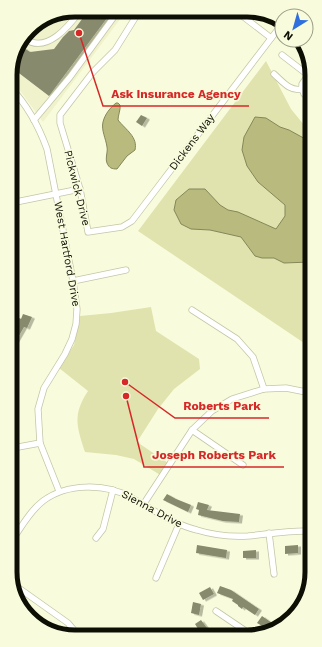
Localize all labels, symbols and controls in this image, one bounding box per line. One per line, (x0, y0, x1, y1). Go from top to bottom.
north arrow (274, 8, 314, 48)
text: N (281, 28, 295, 43)
callout: Ask Insurance Agency (103, 82, 249, 106)
text: Ask Insurance Agency (111, 87, 241, 101)
street label: Dickens Way (167, 111, 218, 173)
street label: Pickwick Drive (61, 149, 93, 227)
street label: West Hartford Drive (51, 200, 83, 308)
callout: Roberts Park (175, 394, 269, 418)
text: Roberts Park (183, 399, 261, 413)
callout: Joseph Roberts Park (144, 443, 284, 467)
text: Joseph Roberts Park (152, 448, 276, 462)
street label: Sienna Drive (119, 488, 185, 530)

